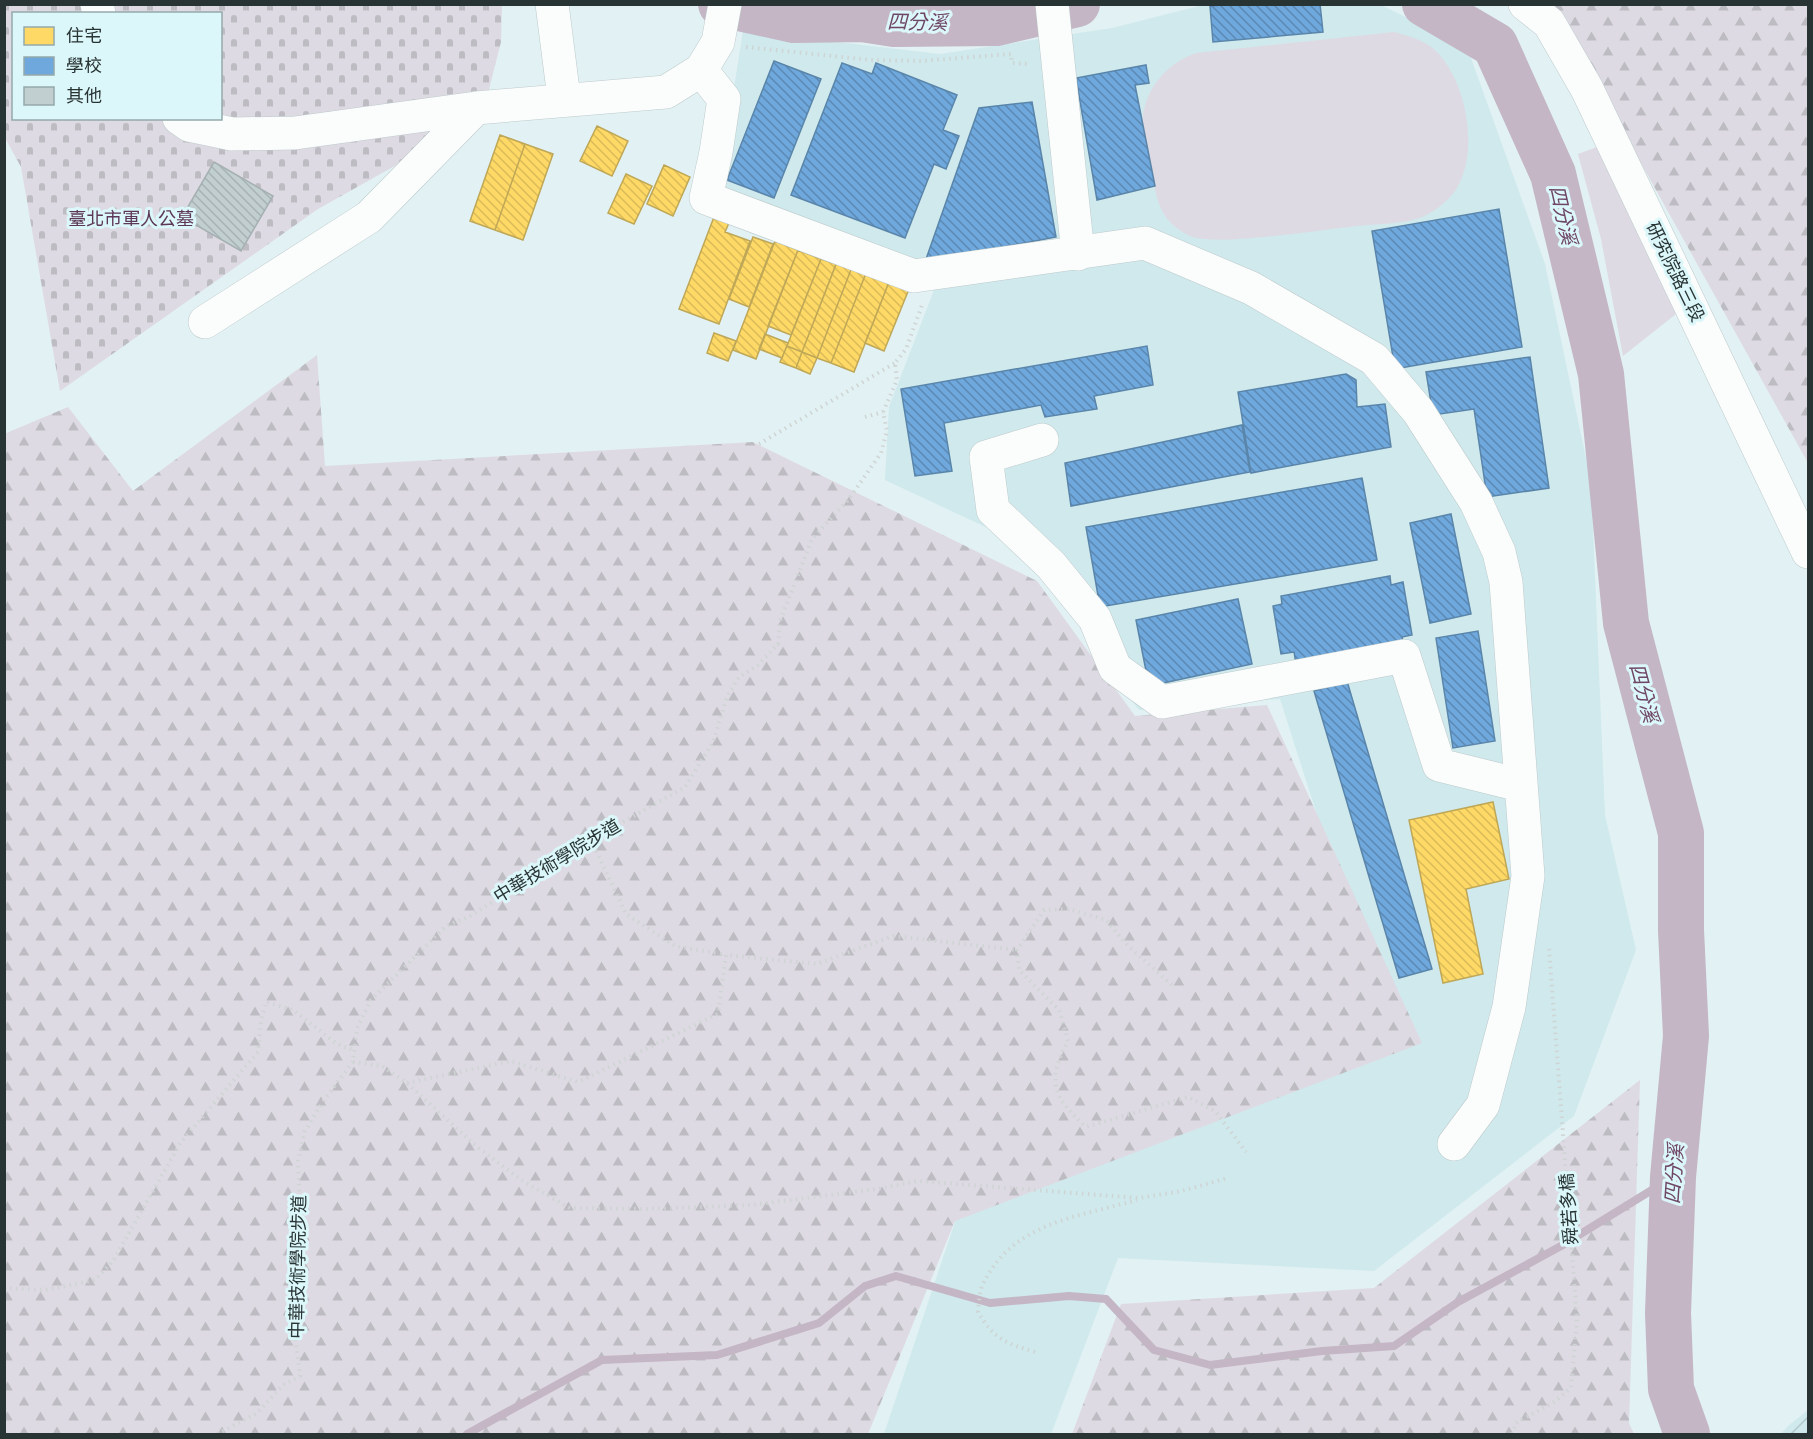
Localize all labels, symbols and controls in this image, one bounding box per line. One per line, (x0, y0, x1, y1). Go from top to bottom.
water label: 四分溪 (887, 10, 950, 36)
legend (12, 12, 222, 120)
text: 住宅 (66, 26, 102, 47)
text: 學校 (66, 56, 102, 77)
text: 其他 (66, 86, 102, 107)
water label: 四分溪 (1544, 183, 1581, 250)
park label: 臺北市軍人公墓 (68, 209, 194, 230)
street label: 研究院路三段 (1641, 219, 1708, 325)
water label: 四分溪 (1624, 661, 1663, 728)
street label: 中華技術學院步道 (490, 815, 624, 908)
water label: 四分溪 (1661, 1140, 1689, 1205)
street label: 舜若多橋 (1557, 1172, 1582, 1246)
street label: 中華技術學院步道 (287, 1195, 310, 1339)

